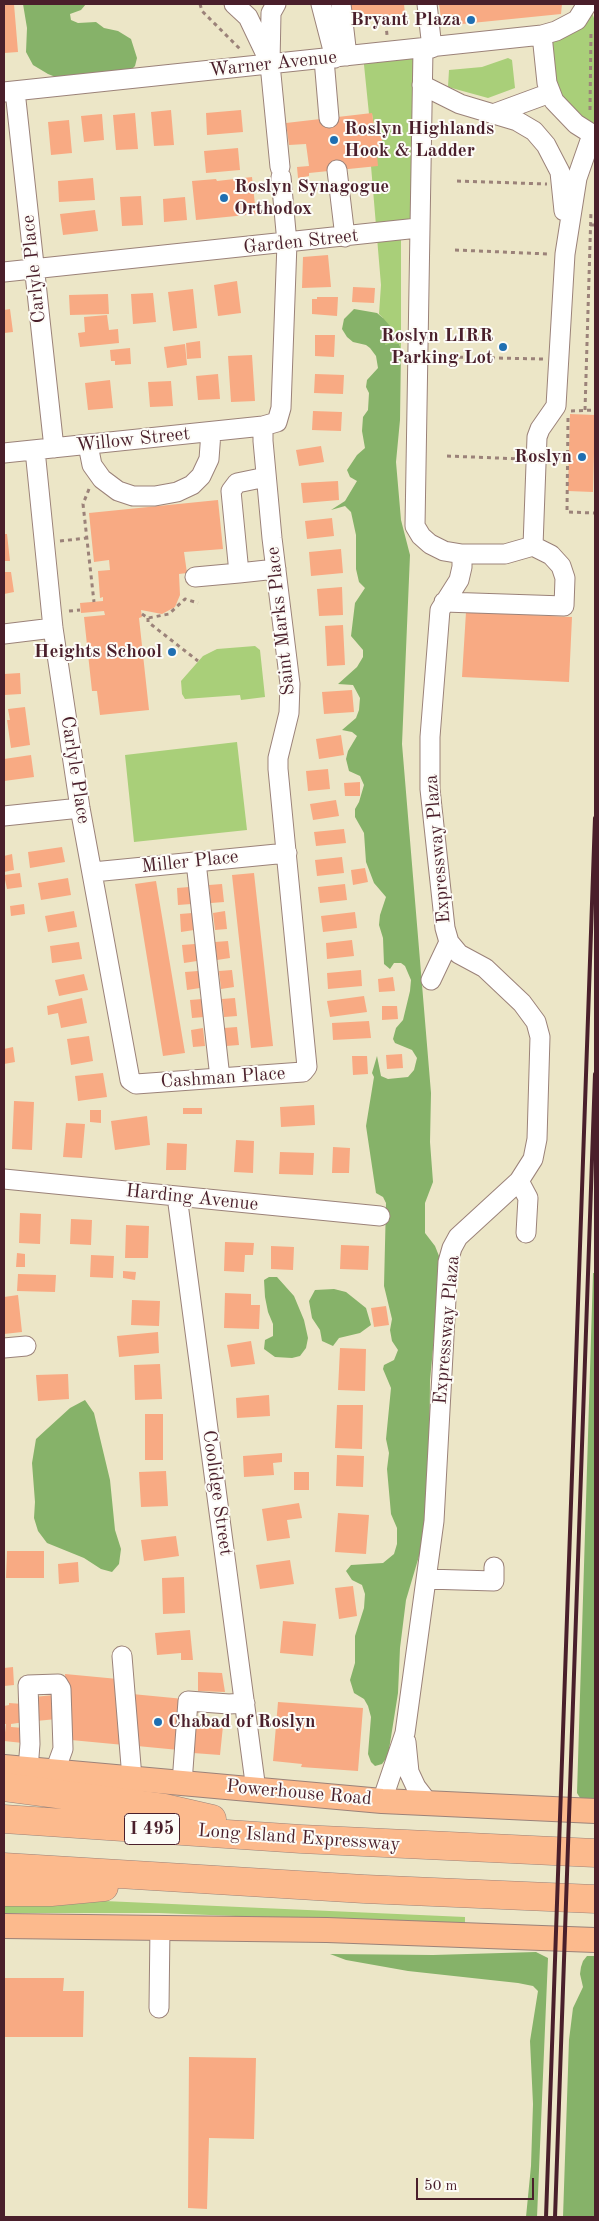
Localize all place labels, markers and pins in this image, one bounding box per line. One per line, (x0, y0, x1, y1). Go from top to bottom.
place label: Bryant Plaza (350, 9, 461, 31)
marker: Bryant Plaza (465, 14, 477, 26)
place label: Roslyn Highlands Hook & Ladder (344, 118, 494, 162)
marker: Roslyn Highlands Hook & Ladder (328, 134, 340, 146)
place label: Roslyn Synagogue Orthodox (234, 176, 389, 220)
marker: Roslyn Synagogue Orthodox (218, 192, 230, 204)
place label: Roslyn LIRR Parking Lot (381, 325, 493, 369)
marker: Roslyn LIRR Parking Lot (497, 341, 509, 353)
place label: Roslyn (514, 446, 572, 468)
marker: Roslyn (576, 451, 588, 463)
place label: Heights School (34, 641, 162, 663)
marker: Heights School (166, 646, 178, 658)
place label: Chabad of Roslyn (168, 1711, 316, 1733)
marker: Chabad of Roslyn (152, 1716, 164, 1728)

